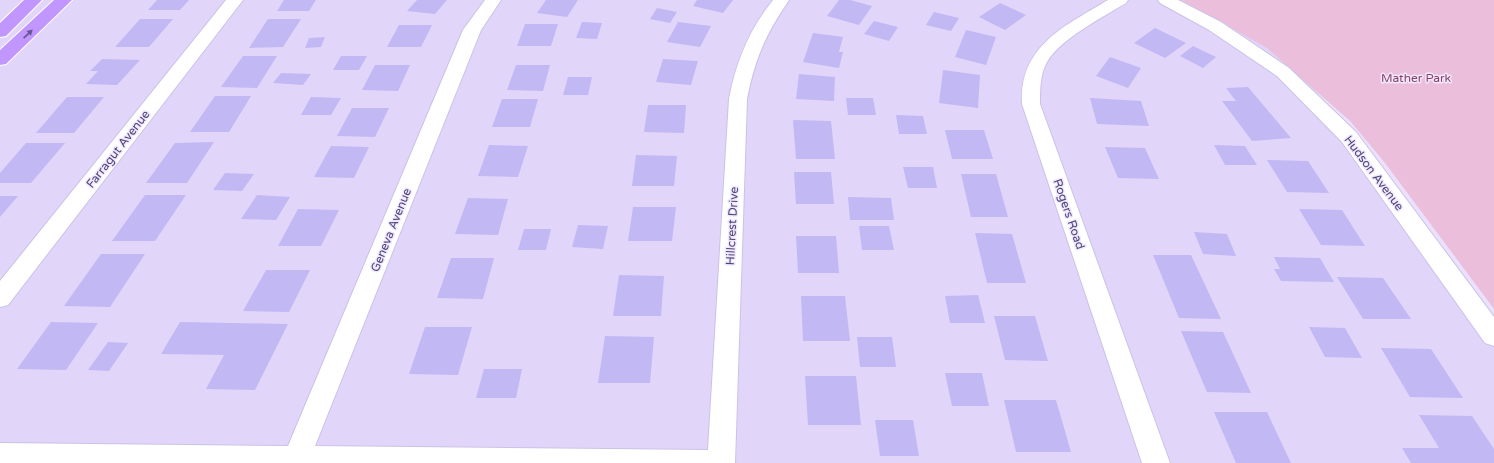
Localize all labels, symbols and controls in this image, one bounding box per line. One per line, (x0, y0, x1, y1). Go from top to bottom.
one-way arrow (23, 29, 33, 38)
park label: Mather Park (1381, 71, 1452, 85)
street label: Farragut Avenue (83, 107, 153, 191)
street label: Hudson Avenue (1341, 133, 1407, 213)
street label: Rogers Road (1050, 177, 1088, 251)
street label: Geneva Avenue (368, 186, 414, 274)
street label: Hillcrest Drive (723, 186, 741, 266)

